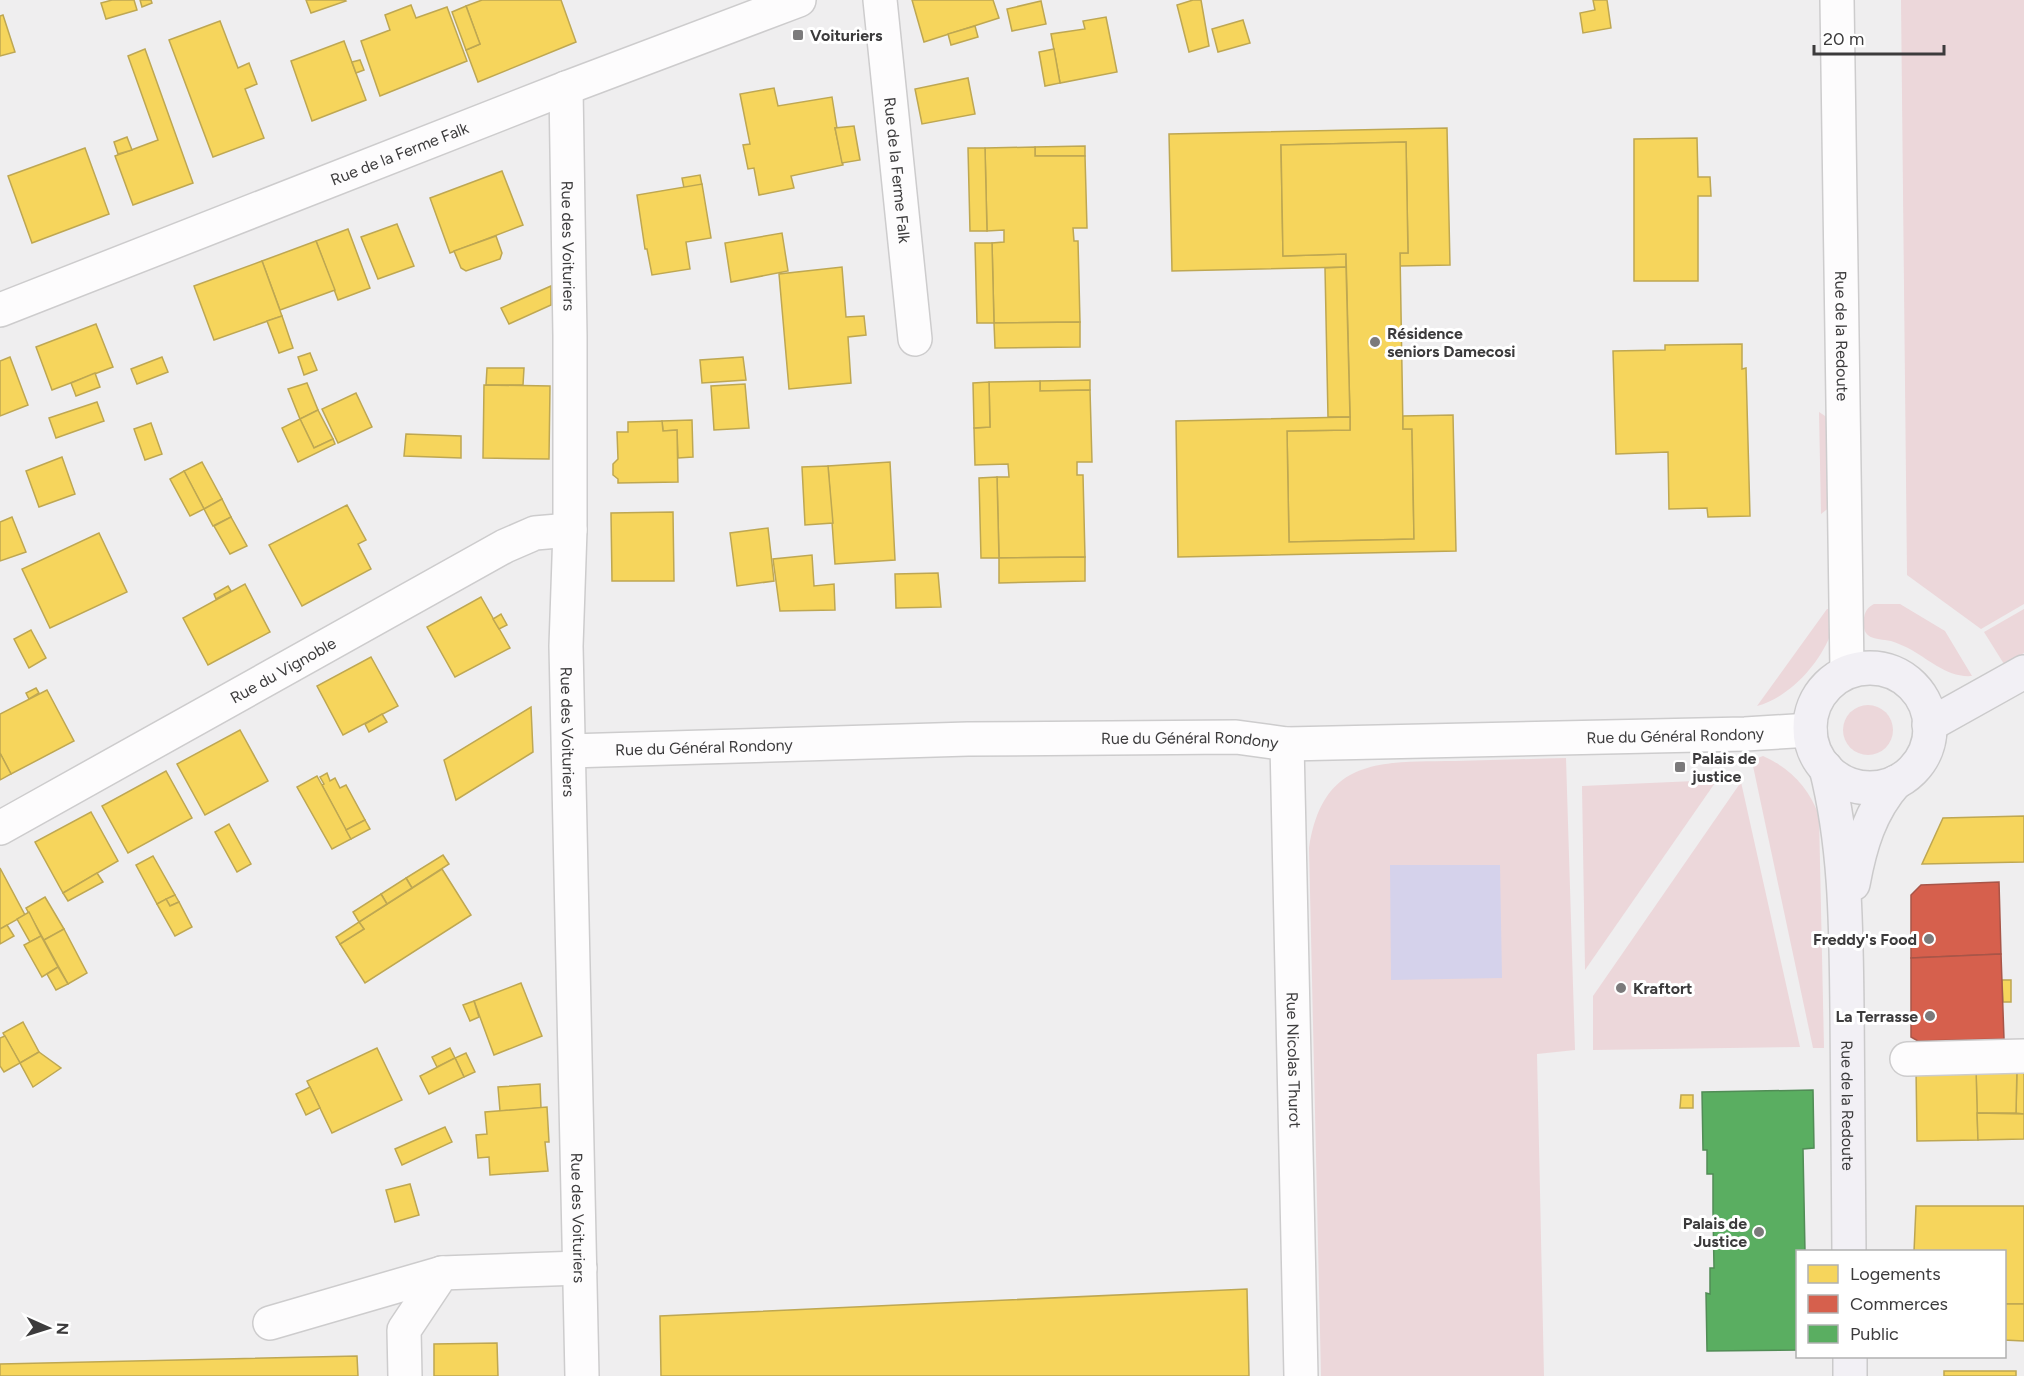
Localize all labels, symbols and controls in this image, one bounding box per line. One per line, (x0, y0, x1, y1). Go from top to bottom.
scale bar (1814, 18, 1944, 56)
place label: Voituriers (810, 26, 883, 45)
marker: Voituriers (791, 28, 805, 42)
text: 20 m (1823, 28, 1864, 50)
street label: Rue de la Ferme Falk (881, 96, 915, 244)
street label: Rue de la Ferme Falk (328, 118, 471, 189)
street label: Rue des Voituriers (558, 181, 579, 311)
street label: Rue de la Redoute (1832, 271, 1852, 402)
place label: Résidence seniors Damecosi (1387, 324, 1515, 361)
marker: Résidence seniors Damecosi (1368, 335, 1382, 349)
street label: Rue du Vignoble (227, 633, 339, 707)
street label: Rue des Voituriers (557, 666, 579, 797)
street label: Rue du Général Rondony (1586, 723, 1765, 747)
street label: Rue du Général Rondony (1101, 727, 1280, 752)
street label: Rue du Général Rondony (615, 735, 794, 759)
place label: Palais de justice (1691, 749, 1756, 786)
marker: Palais de justice (1673, 760, 1687, 774)
place label: Freddy's Food (1813, 930, 1917, 949)
marker: Freddy's Food (1922, 932, 1936, 946)
place label: Kraftort (1633, 979, 1693, 998)
marker: Kraftort (1614, 981, 1628, 995)
street label: Rue Nicolas Thurot (1283, 992, 1305, 1128)
place label: La Terrasse (1836, 1007, 1918, 1026)
marker: La Terrasse (1923, 1009, 1937, 1023)
street label: Rue de la Redoute (1838, 1040, 1858, 1171)
street label: Rue des Voituriers (568, 1152, 589, 1283)
place label: Palais de Justice (1683, 1214, 1747, 1251)
marker: Palais de Justice (1752, 1225, 1766, 1239)
legend (1796, 1250, 2006, 1358)
text: Logements (1850, 1263, 1941, 1285)
text: Commerces (1850, 1293, 1948, 1315)
north arrow (18, 1298, 78, 1358)
text: N (53, 1322, 72, 1335)
text: Public (1850, 1323, 1899, 1345)

